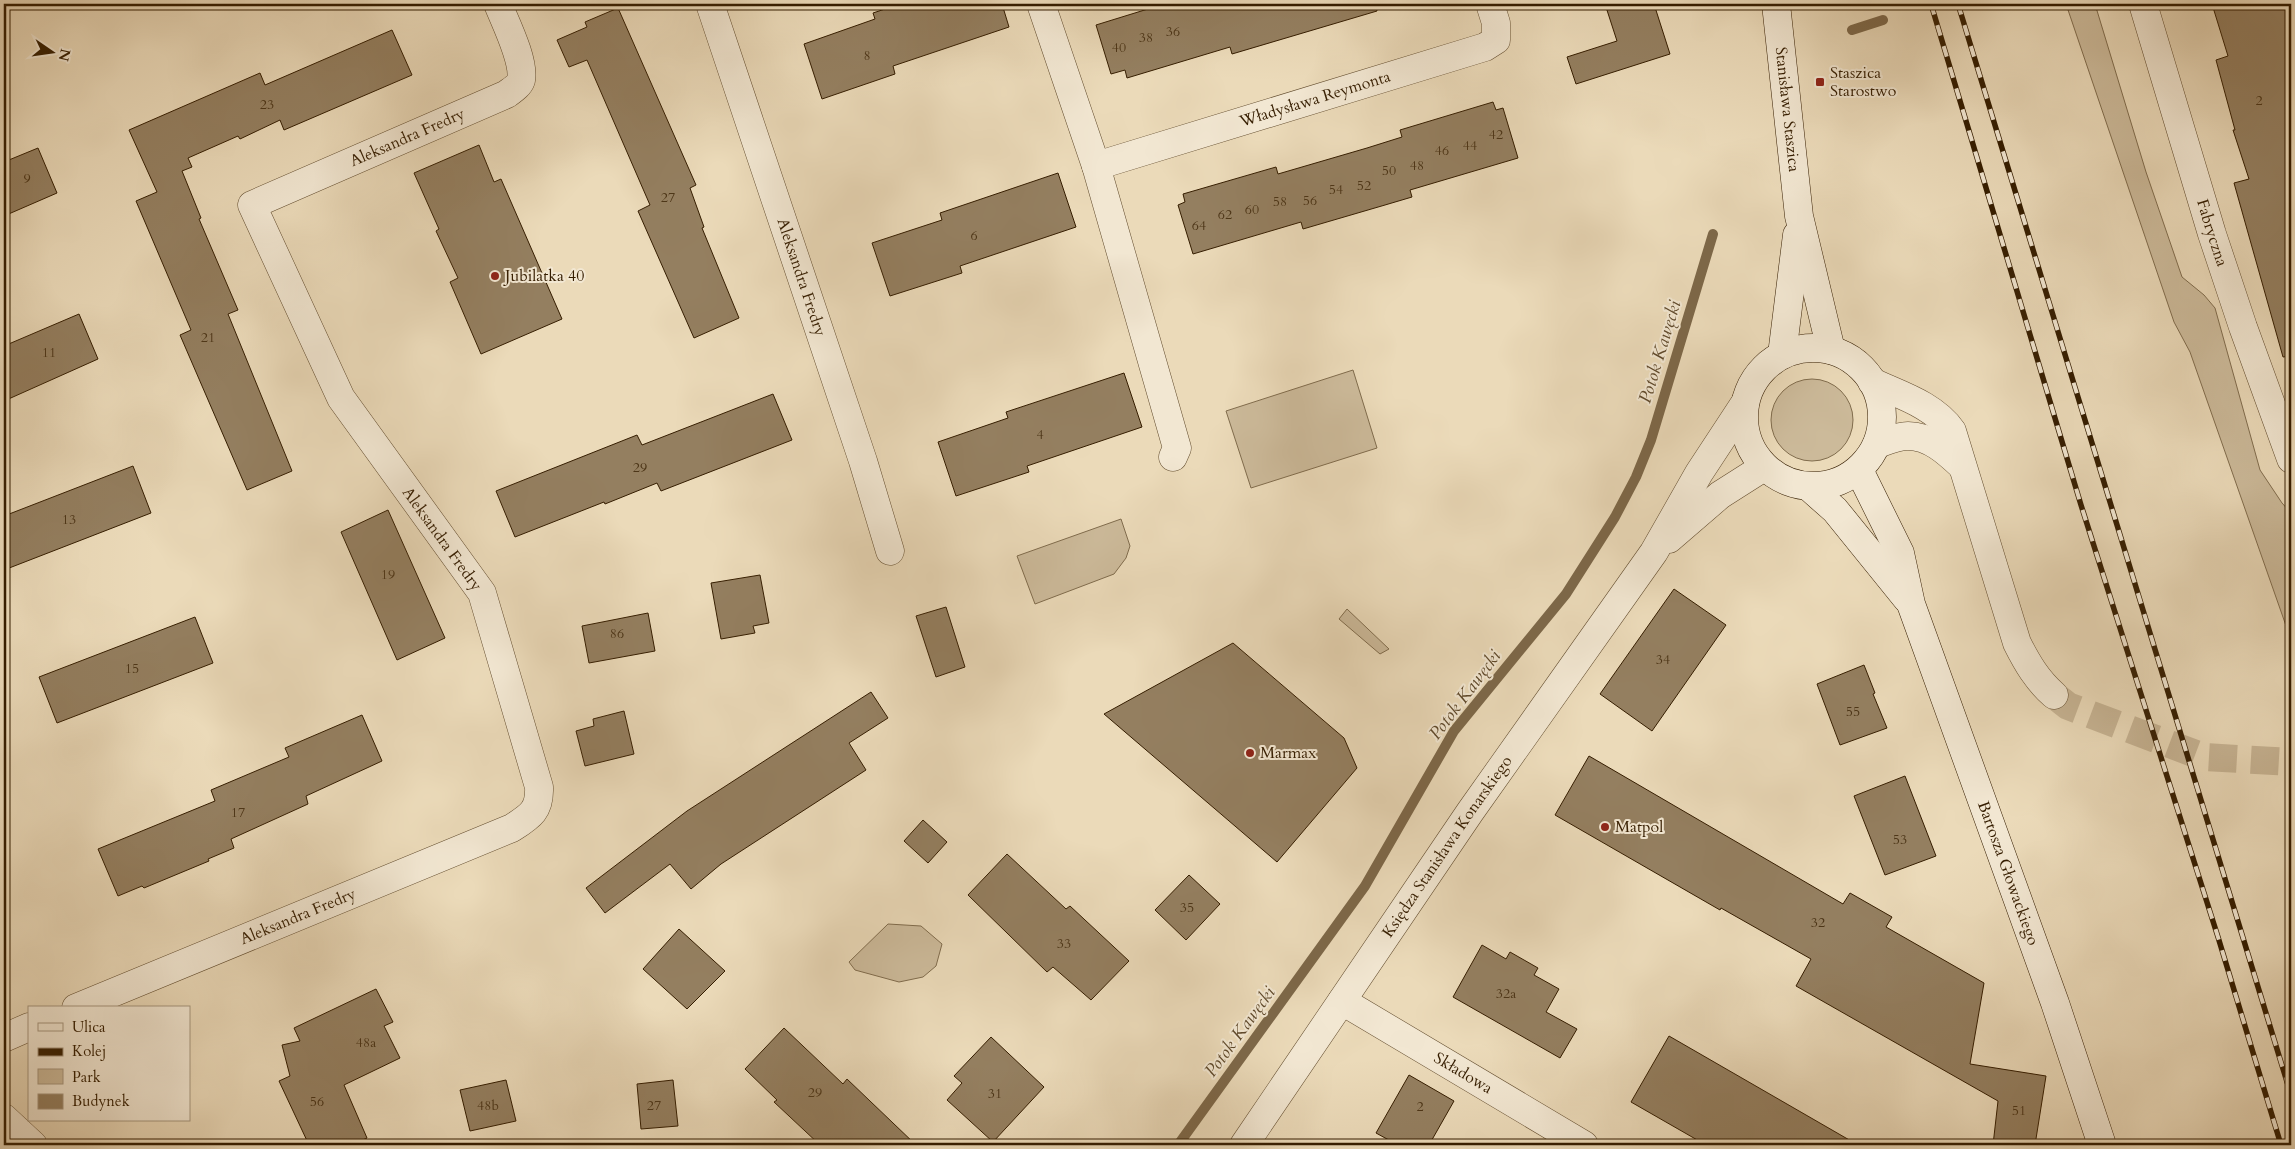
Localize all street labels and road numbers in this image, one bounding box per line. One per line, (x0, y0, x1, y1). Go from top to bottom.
street label: Stanisława Staszica (1770, 46, 1805, 173)
street label: Władysława Reymonta (1236, 66, 1393, 133)
street label: Aleksandra Fredry (346, 103, 469, 172)
street label: Fabryczna (2191, 197, 2233, 269)
street label: Aleksandra Fredry (771, 215, 832, 340)
street label: Aleksandra Fredry (397, 483, 487, 596)
street label: Księdza Stanisława Konarskiego (1377, 751, 1518, 942)
street label: Bartosza Głowackiego (1972, 798, 2044, 949)
street label: Aleksandra Fredry (237, 883, 360, 950)
street label: Składowa (1430, 1047, 1497, 1099)

